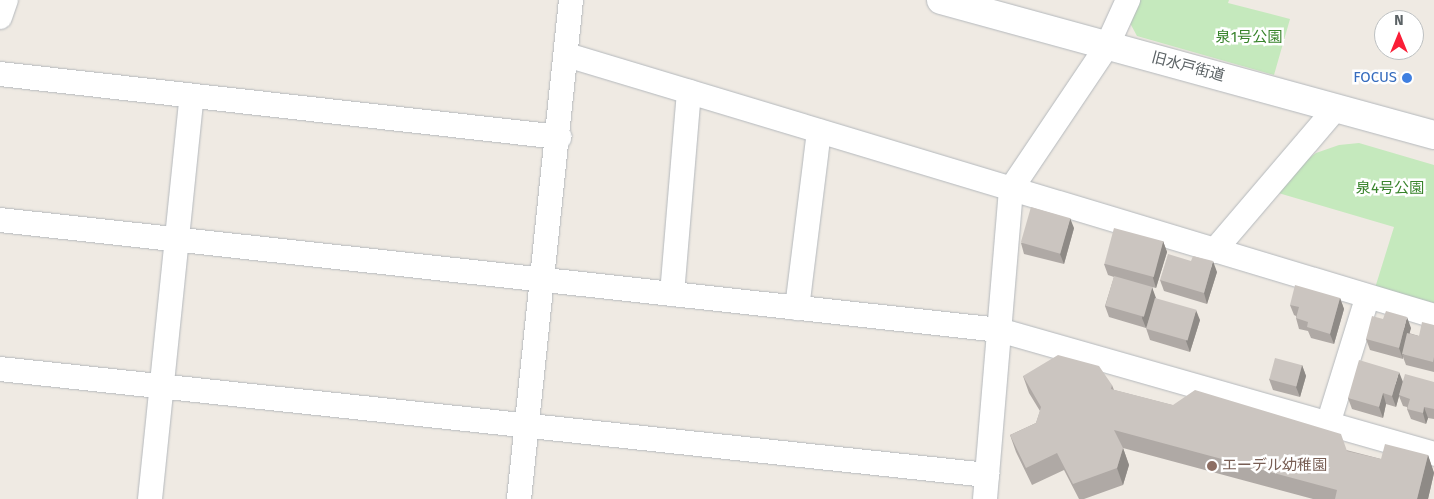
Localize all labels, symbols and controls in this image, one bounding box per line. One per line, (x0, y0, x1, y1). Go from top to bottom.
north arrow (1374, 10, 1424, 60)
text: N (1394, 12, 1404, 29)
park label: 泉1号公園 (1216, 29, 1282, 47)
street label: 旧水戸街道 (1149, 49, 1227, 85)
place label: FOCUS (1353, 69, 1397, 87)
marker: FOCUS (1401, 72, 1413, 84)
park label: 泉4号公園 (1356, 180, 1424, 198)
place label: エーデル幼稚園 (1222, 457, 1327, 475)
marker: エーデル幼稚園 (1206, 460, 1218, 472)

